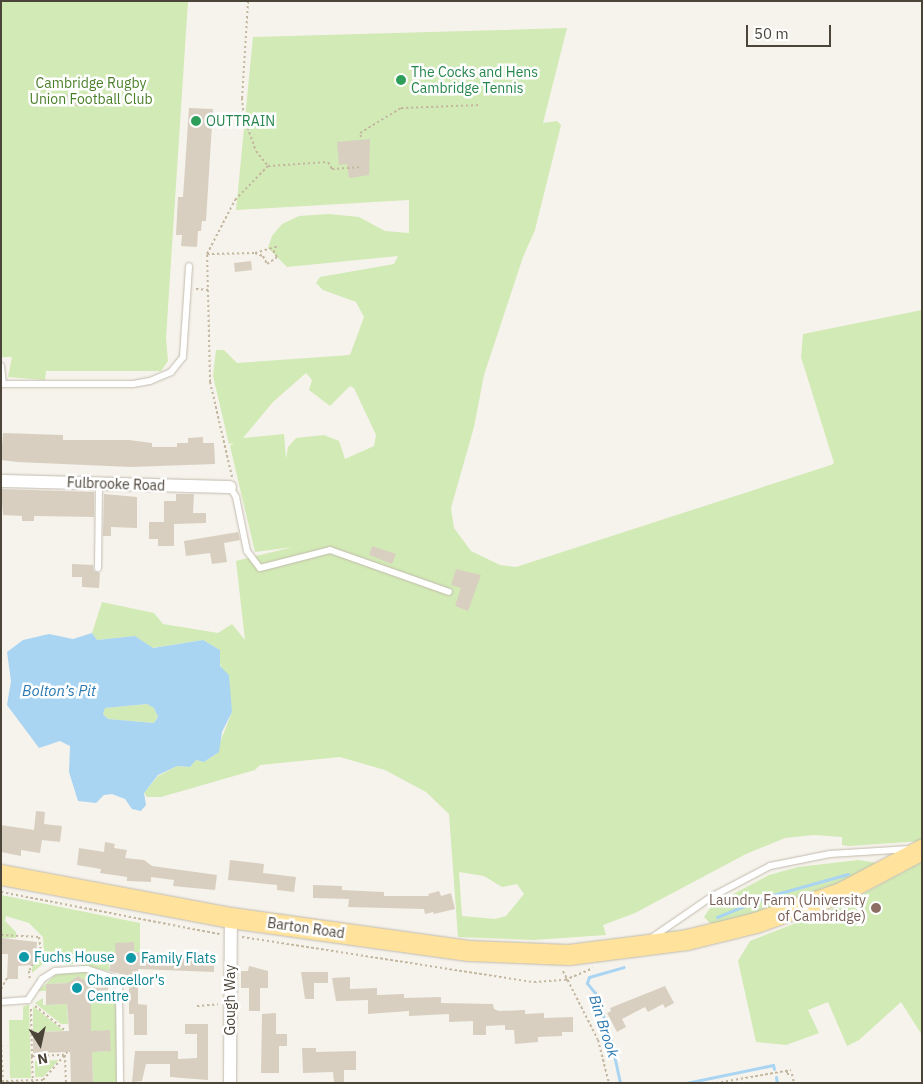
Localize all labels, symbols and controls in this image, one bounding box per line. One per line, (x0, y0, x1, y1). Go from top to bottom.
scale bar (748, 15, 833, 47)
text: 50 m (754, 24, 789, 43)
place label: The Cocks and Hens Cambridge Tennis (411, 64, 538, 96)
marker: The Cocks and Hens Cambridge Tennis (395, 74, 407, 86)
park label: Cambridge Rugby Union Football Club (29, 75, 153, 108)
place label: OUTTRAIN (206, 113, 275, 129)
marker: OUTTRAIN (190, 115, 202, 127)
street label: Fulbrooke Road (67, 474, 165, 494)
water label: Bolton’s Pit (22, 682, 96, 700)
place label: Laundry Farm (University of Cambridge) (709, 892, 866, 924)
marker: Laundry Farm (University of Cambridge) (870, 902, 882, 914)
street label: Barton Road (266, 914, 346, 942)
place label: Fuchs House (34, 949, 115, 965)
place label: Family Flats (141, 950, 216, 966)
marker: Fuchs House (18, 951, 30, 963)
marker: Family Flats (125, 952, 137, 964)
street label: Gough Way (222, 965, 238, 1035)
place label: Chancellor's Centre (87, 972, 165, 1004)
marker: Chancellor's Centre (71, 982, 83, 994)
water label: Bin Brook (585, 993, 623, 1059)
north arrow (15, 1019, 65, 1069)
text: N (36, 1049, 49, 1069)

